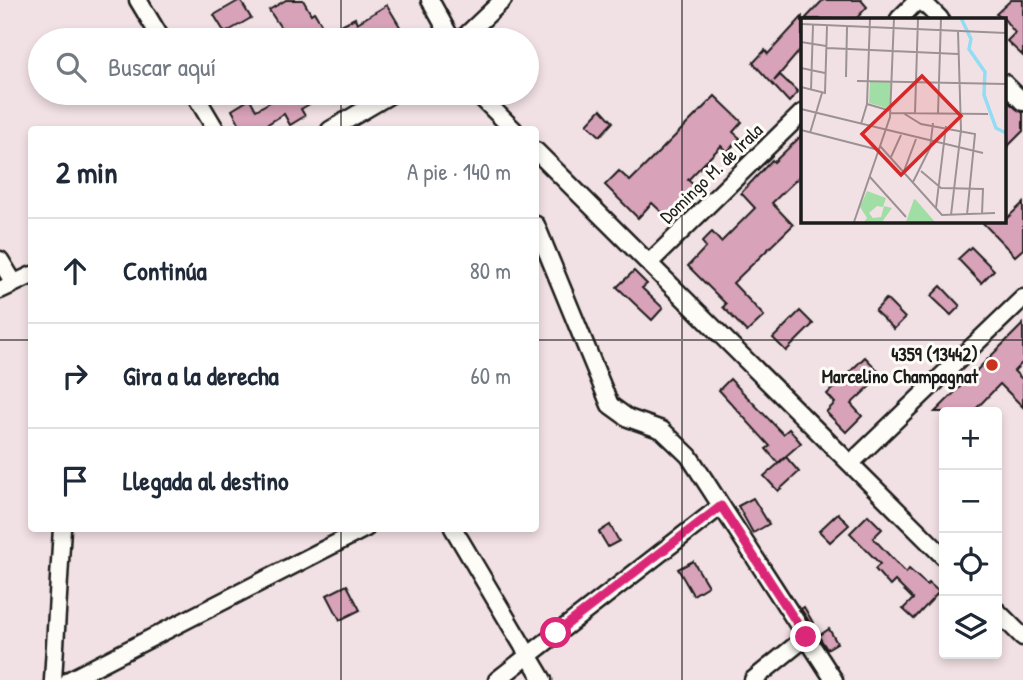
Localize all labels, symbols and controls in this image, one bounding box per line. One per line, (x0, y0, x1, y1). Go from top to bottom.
inset map (801, 18, 1006, 222)
search box (28, 28, 539, 105)
icon: search (52, 48, 90, 86)
text: Buscar aquí (108, 49, 216, 84)
street label: Domingo M. de Irala (654, 117, 769, 229)
text: 2 min (56, 152, 118, 192)
text: A pie · 140 m (407, 156, 511, 187)
icon: ahead (56, 252, 94, 290)
text: Continúa (123, 253, 207, 288)
text: 80 m (470, 255, 511, 286)
place label: 4359 (13442) Marcelino Champagnat (822, 341, 979, 390)
icon: right (56, 357, 94, 395)
marker: 4359 (13442) Marcelino Champagnat (984, 357, 1000, 373)
text: Gira a la derecha (123, 358, 279, 393)
text: 60 m (471, 360, 511, 391)
map controls (939, 407, 1002, 659)
button: + (939, 407, 1002, 470)
icon: arrive (56, 462, 94, 500)
text: Llegada al destino (123, 463, 289, 498)
button: − (939, 470, 1002, 533)
button: locate (939, 533, 1002, 596)
button: layers (939, 596, 1002, 659)
route start (540, 617, 571, 648)
route end (790, 621, 821, 652)

